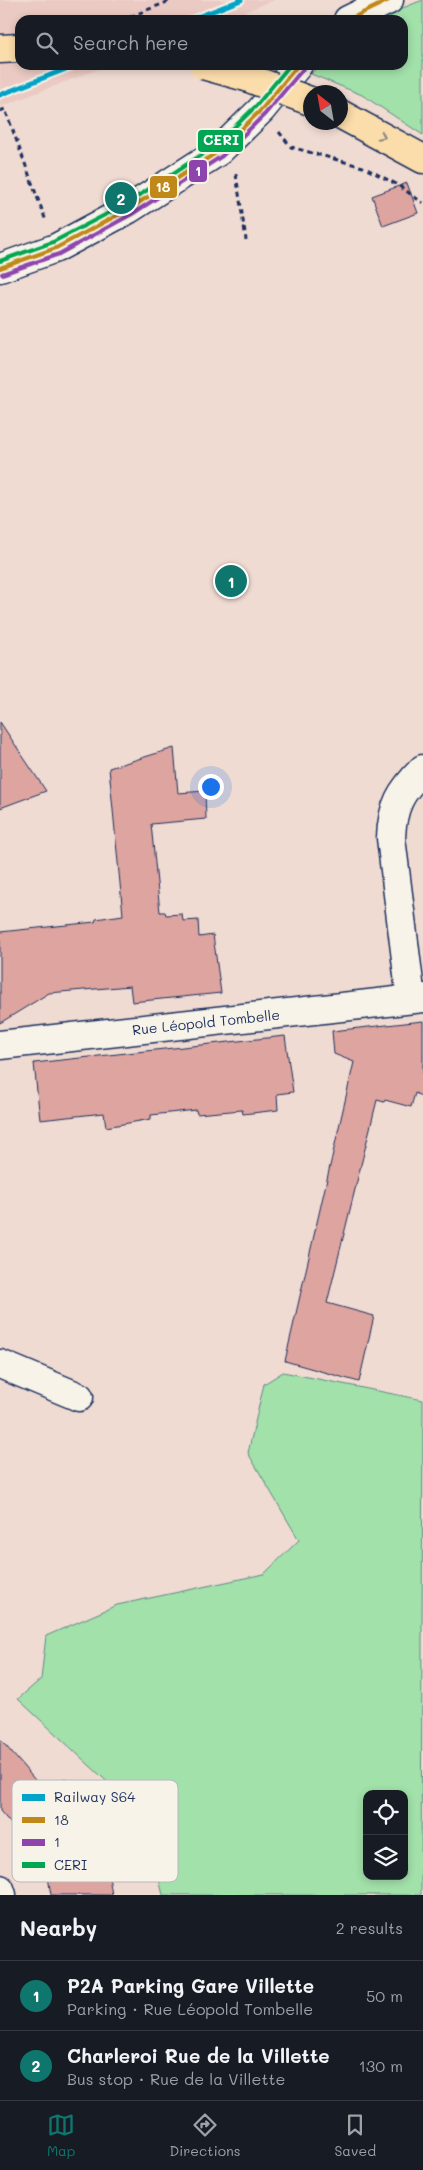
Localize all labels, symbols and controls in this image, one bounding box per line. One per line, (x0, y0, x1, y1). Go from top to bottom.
search box (15, 15, 408, 70)
icon: search (33, 29, 61, 57)
text: Search here (73, 30, 189, 55)
north arrow (303, 85, 348, 130)
line badge: CERI (197, 129, 244, 153)
text: CERI (203, 130, 239, 149)
one-way arrow (377, 130, 386, 140)
line badge: 1 (188, 159, 208, 183)
text: 1 (195, 161, 201, 180)
line badge: 18 (149, 175, 178, 199)
text: 18 (156, 177, 171, 196)
pin: 2 (105, 179, 137, 217)
pin: 1 (215, 562, 247, 600)
your location (198, 774, 224, 800)
street label: Rue Léopold Tombelle (131, 1005, 281, 1039)
legend (12, 1780, 178, 1882)
text: Railway S64 (54, 1787, 136, 1806)
map controls (363, 1790, 408, 1880)
button: locate (363, 1790, 408, 1835)
text: 18 (54, 1810, 69, 1829)
text: 1 (54, 1832, 60, 1851)
button: layers (363, 1835, 408, 1880)
text: CERI (54, 1855, 87, 1874)
text: Nearby (20, 1914, 97, 1941)
text: 2 results (336, 1917, 403, 1938)
text: P2A Parking Gare Villette (67, 1973, 314, 1998)
text: 1 (32, 1985, 40, 2006)
text: 50 m (366, 1985, 403, 2006)
text: Parking · Rue Léopold Tombelle (67, 1998, 313, 2019)
text: Charleroi Rue de la Villette (67, 2043, 330, 2068)
text: 2 (32, 2055, 40, 2076)
text: 130 m (359, 2055, 403, 2076)
text: Bus stop · Rue de la Villette (67, 2068, 285, 2089)
tab: Map (47, 2111, 75, 2160)
tab: Directions (169, 2111, 241, 2160)
tab: Saved (334, 2111, 376, 2160)

